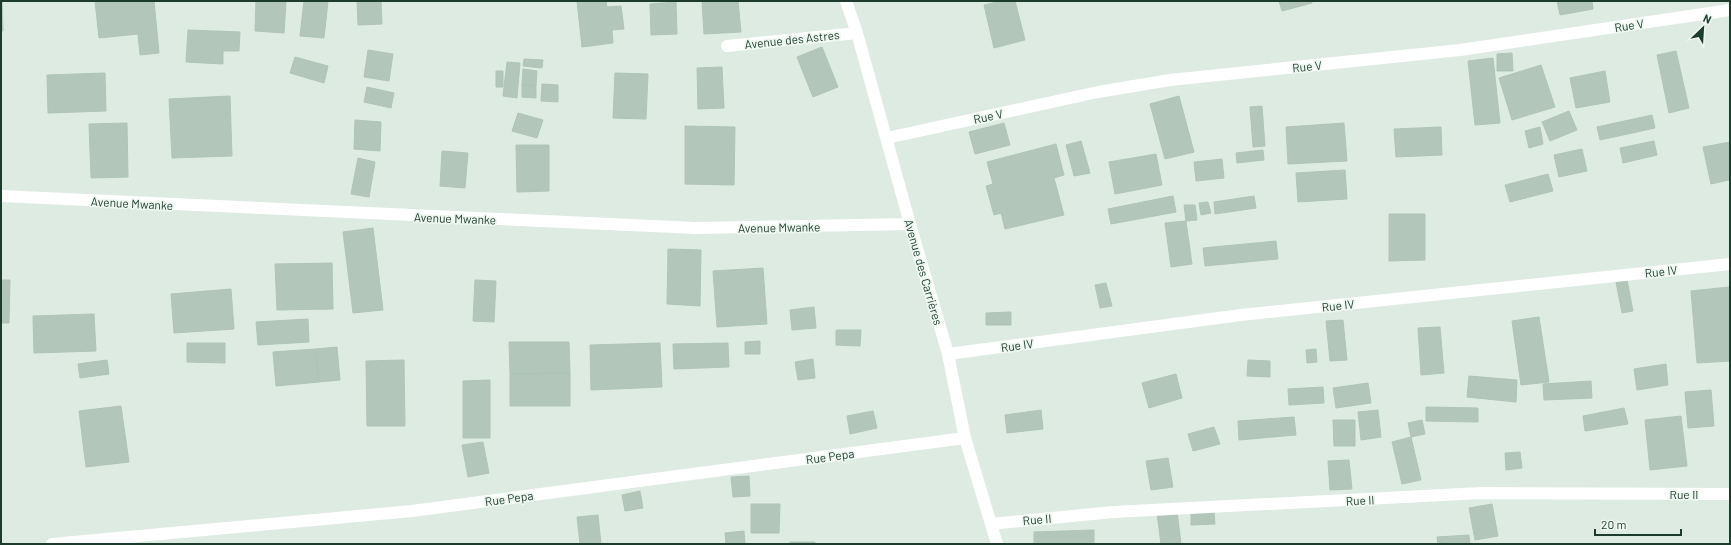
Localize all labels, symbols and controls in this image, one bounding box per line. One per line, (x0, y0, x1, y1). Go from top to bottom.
north arrow (1683, 8, 1723, 48)
text: N (1701, 11, 1714, 26)
street label: Rue V (1613, 16, 1645, 34)
street label: Avenue des Astres (744, 27, 840, 51)
street label: Rue V (1292, 57, 1322, 75)
street label: Rue V (972, 106, 1004, 126)
street label: Avenue Mwanke (90, 194, 174, 212)
street label: Avenue Mwanke (414, 210, 496, 226)
street label: Avenue des Carrières (902, 217, 946, 327)
street label: Avenue Mwanke (738, 219, 820, 235)
street label: Rue IV (1644, 262, 1678, 280)
street label: Rue IV (1321, 296, 1355, 314)
street label: Rue IV (1000, 336, 1034, 354)
street label: Rue Pepa (805, 446, 855, 466)
street label: Rue II (1670, 487, 1698, 501)
street label: Rue Pepa (484, 488, 534, 508)
street label: Rue II (1345, 492, 1375, 508)
street label: Rue II (1022, 511, 1052, 527)
scale bar (1595, 511, 1681, 537)
text: 20 m (1601, 517, 1627, 531)

